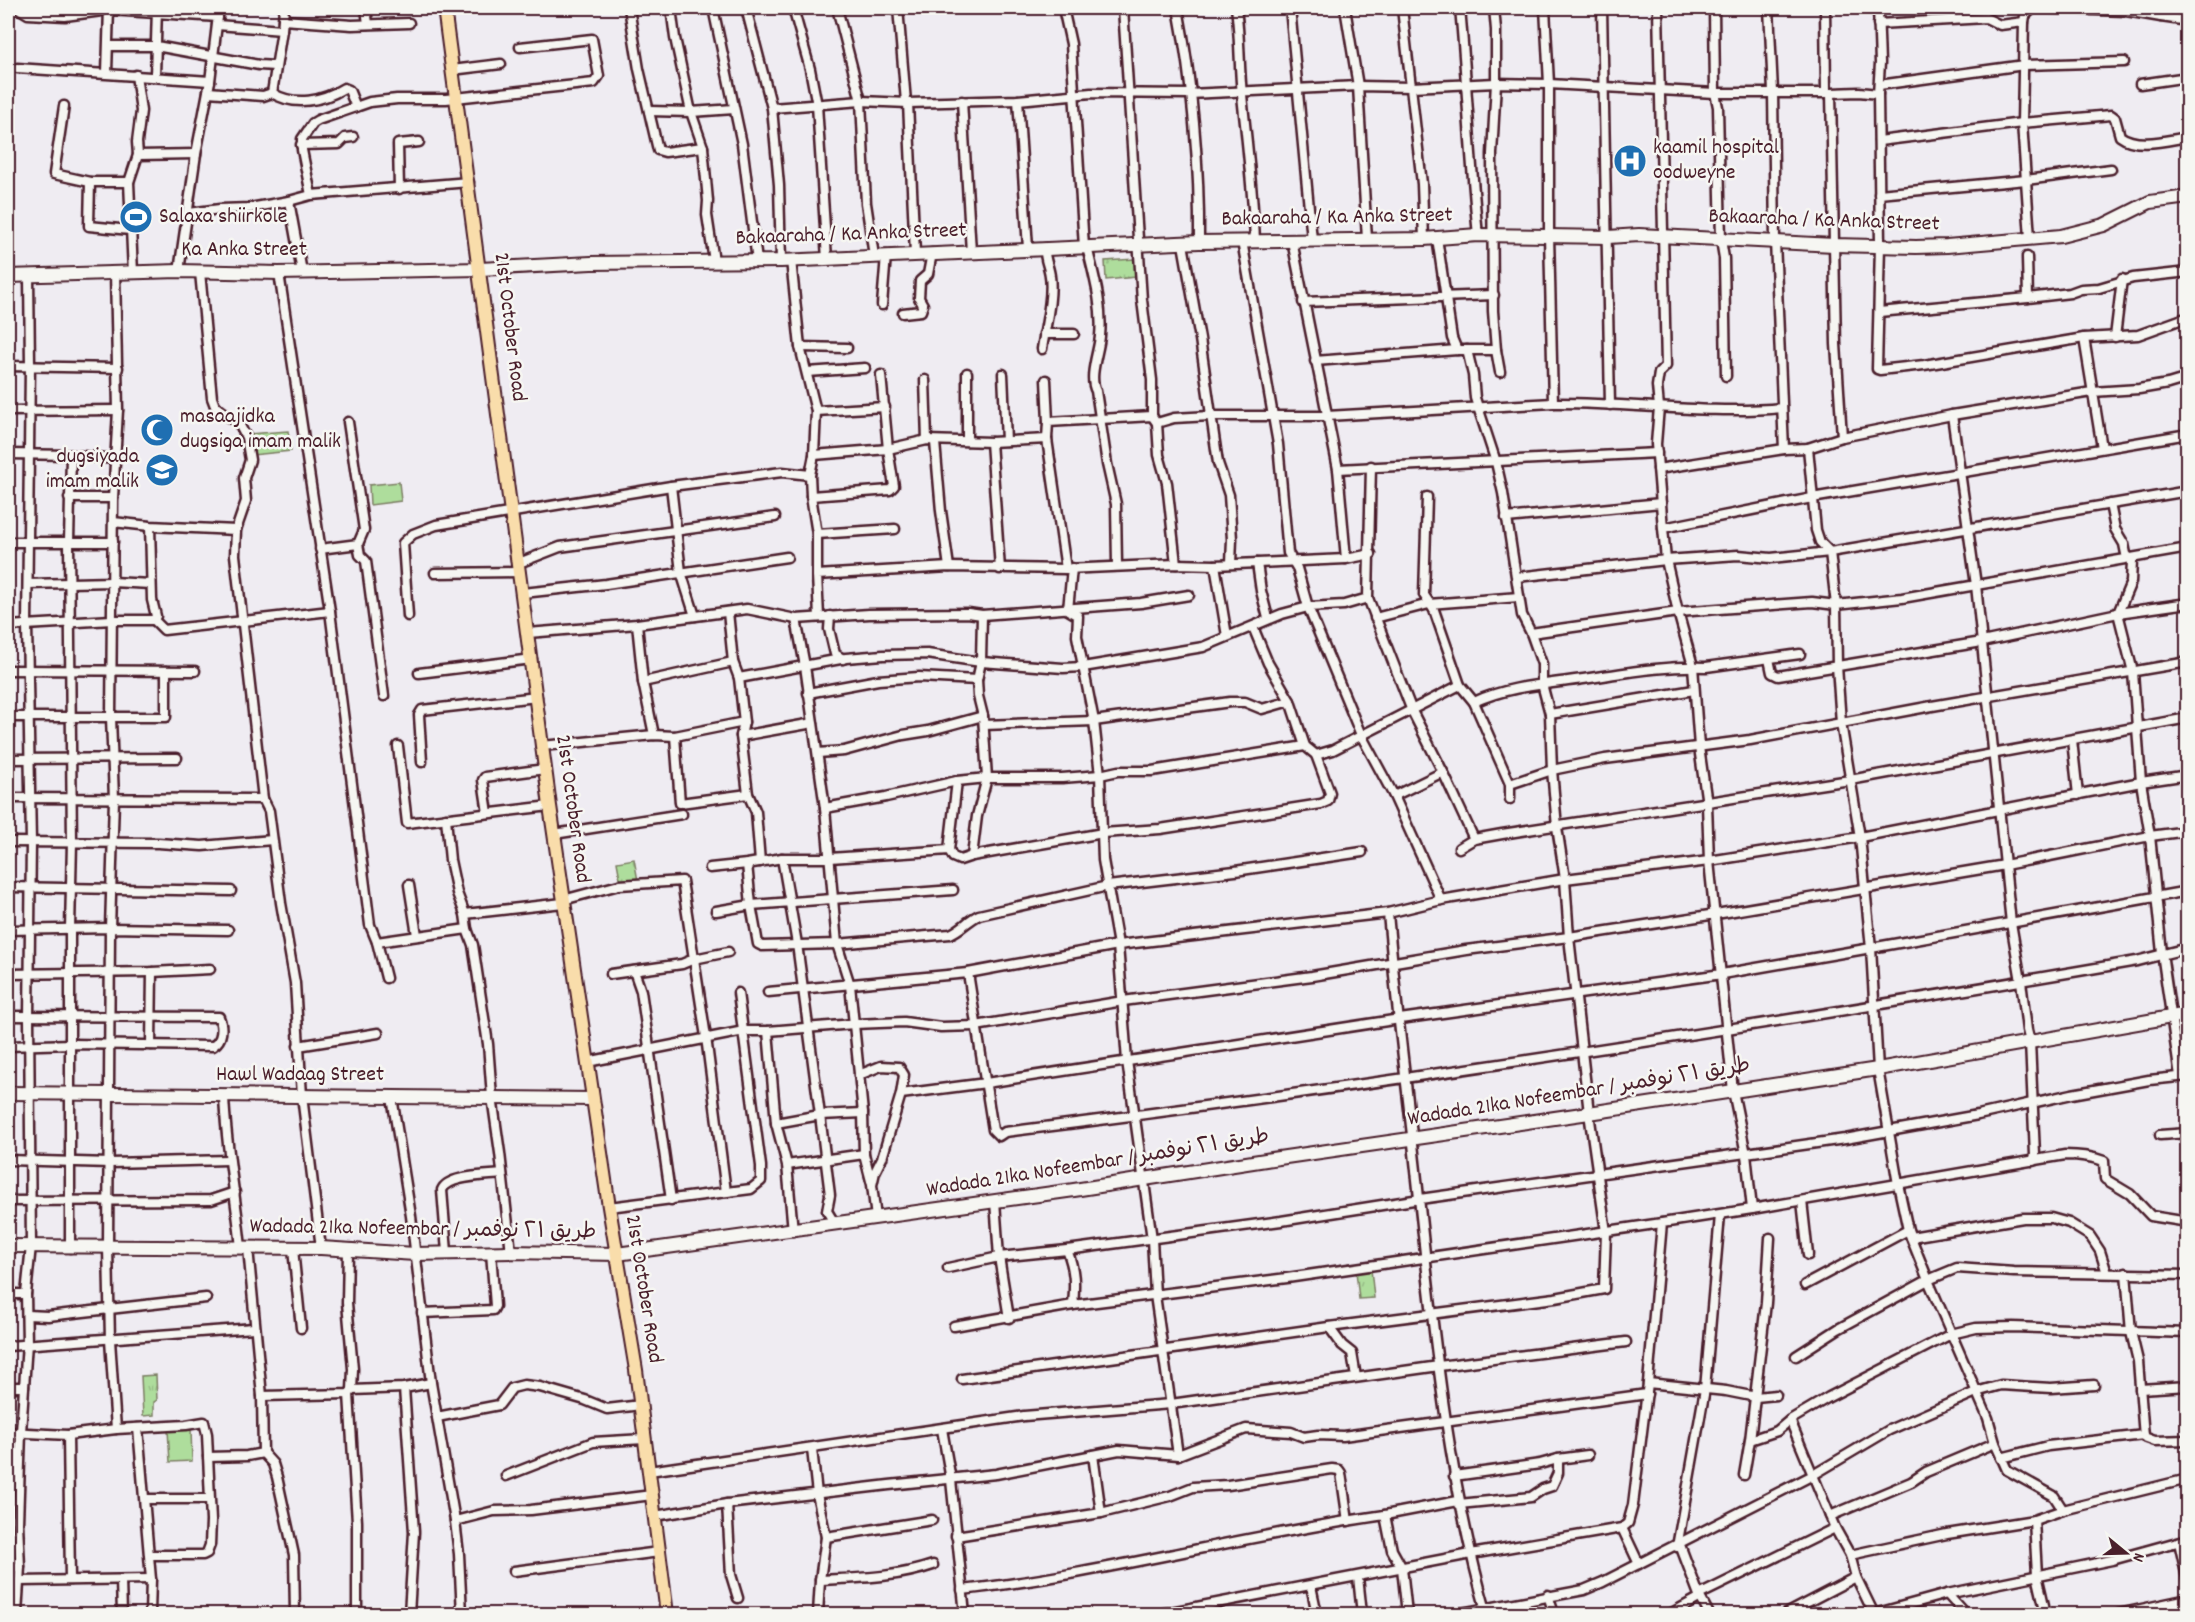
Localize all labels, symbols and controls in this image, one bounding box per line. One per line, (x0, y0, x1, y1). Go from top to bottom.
place label: kaamil hospital oodweyne (1653, 133, 1779, 189)
hospital icon: kaamil hospital oodweyne (1612, 143, 1648, 179)
sports icon: Salaxa shiirkole (118, 199, 154, 235)
street label: Bakaaraha / Ka Anka Street (1221, 200, 1453, 236)
street label: Bakaaraha / Ka Anka Street (1708, 201, 1940, 241)
place label: Salaxa shiirkole (159, 202, 287, 233)
street label: Bakaaraha / Ka Anka Street (735, 215, 967, 255)
street label: Ka Anka Street (181, 235, 307, 266)
street label: 21st October Road (484, 251, 534, 403)
place label: masaajidka dugsiga imam malik (180, 402, 341, 458)
mosque icon: masaajidka dugsiga imam malik (139, 412, 175, 448)
place label: dugsiyada imam malik (46, 442, 140, 498)
school or university icon: dugsiyada imam malik (144, 452, 180, 488)
street label: 21st October Road (546, 733, 598, 885)
street label: Wadada 21ka Nofeembar / طريق ٢١ نوفمبر (1405, 1051, 1753, 1135)
street label: Hawl Wadaag Street (216, 1060, 384, 1091)
street label: Wadada 21ka Nofeembar / طريق ٢١ نوفمبر (924, 1122, 1272, 1206)
street label: Wadada 21ka Nofeembar / طريق ٢١ نوفمبر (249, 1211, 597, 1249)
street label: 21st October Road (616, 1213, 670, 1365)
north arrow (2096, 1523, 2156, 1583)
text: N (2126, 1550, 2150, 1565)

